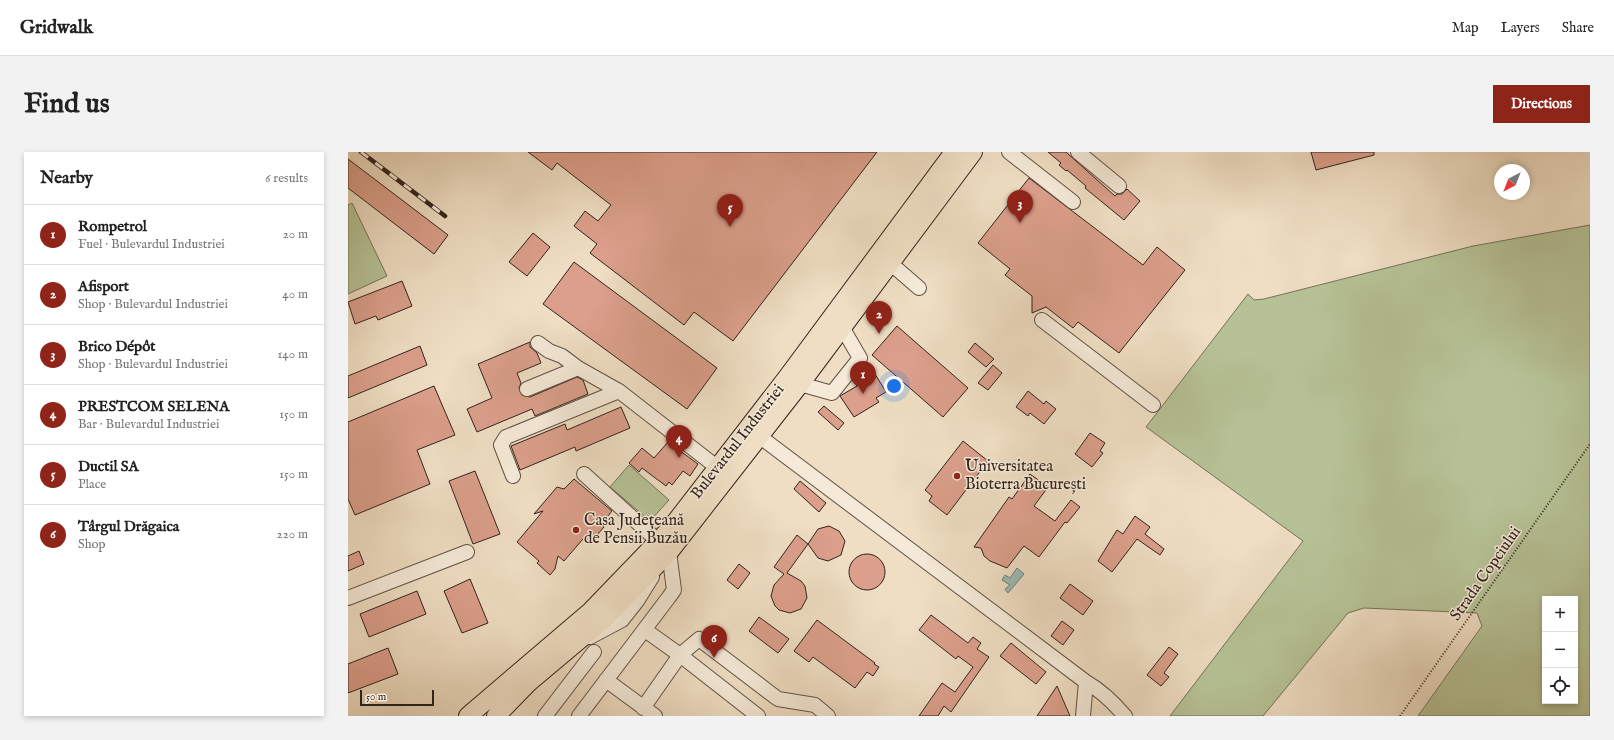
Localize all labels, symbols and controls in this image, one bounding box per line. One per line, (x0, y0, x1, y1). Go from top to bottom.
text: Gridwalk (20, 16, 93, 40)
text: Map (1452, 19, 1479, 37)
text: Layers (1501, 19, 1540, 37)
text: Share (1562, 19, 1594, 37)
button: Directions (1493, 85, 1590, 123)
text: Find us (24, 87, 110, 122)
north arrow (1494, 164, 1530, 200)
text: Nearby (40, 168, 93, 189)
text: 6 results (265, 170, 308, 187)
pin: 3 (1007, 190, 1033, 223)
pin: 5 (717, 194, 743, 227)
text: Rompetrol (78, 217, 147, 236)
text: 1 (51, 226, 55, 243)
text: 20 m (283, 226, 308, 243)
text: Fuel · Bulevardul Industriei (78, 236, 225, 253)
text: Afisport (78, 277, 129, 296)
text: 2 (50, 286, 56, 303)
text: 40 m (282, 286, 308, 303)
text: Shop · Bulevardul Industriei (78, 296, 228, 313)
pin: 2 (866, 301, 892, 334)
text: Brico Dépôt (78, 337, 155, 356)
text: 3 (51, 346, 55, 363)
text: 140 m (278, 346, 308, 363)
text: Shop · Bulevardul Industriei (78, 356, 228, 373)
pin: 1 (850, 361, 876, 394)
your location (884, 376, 904, 396)
street label: Bulevardul Industriei (687, 381, 789, 503)
text: PRESTCOM SELENA (78, 397, 229, 416)
text: 4 (50, 406, 56, 423)
text: 150 m (279, 406, 308, 423)
text: Bar · Bulevardul Industriei (78, 416, 219, 433)
pin: 4 (666, 425, 692, 458)
text: Ductil SA (78, 457, 139, 476)
place label: Universitatea Bioterra București (965, 457, 1086, 495)
text: 5 (51, 466, 55, 483)
text: 150 m (279, 466, 308, 483)
marker: Universitatea Bioterra București (952, 471, 962, 481)
text: Place (78, 476, 106, 493)
place label: Casa Județeană de Pensii Buzău (584, 511, 687, 549)
text: Târgul Drăgaica (78, 517, 179, 536)
street label: Strada Copciului (1446, 523, 1526, 625)
marker: Casa Județeană de Pensii Buzău (571, 525, 581, 535)
text: 6 (50, 526, 56, 543)
text: 220 m (277, 526, 308, 543)
text: Shop (78, 536, 106, 553)
map controls (1542, 596, 1578, 704)
button: + (1542, 596, 1578, 632)
pin: 6 (701, 625, 727, 658)
button: − (1542, 632, 1578, 668)
button: locate (1542, 668, 1578, 704)
scale bar (360, 688, 434, 707)
text: 50 m (366, 690, 386, 704)

